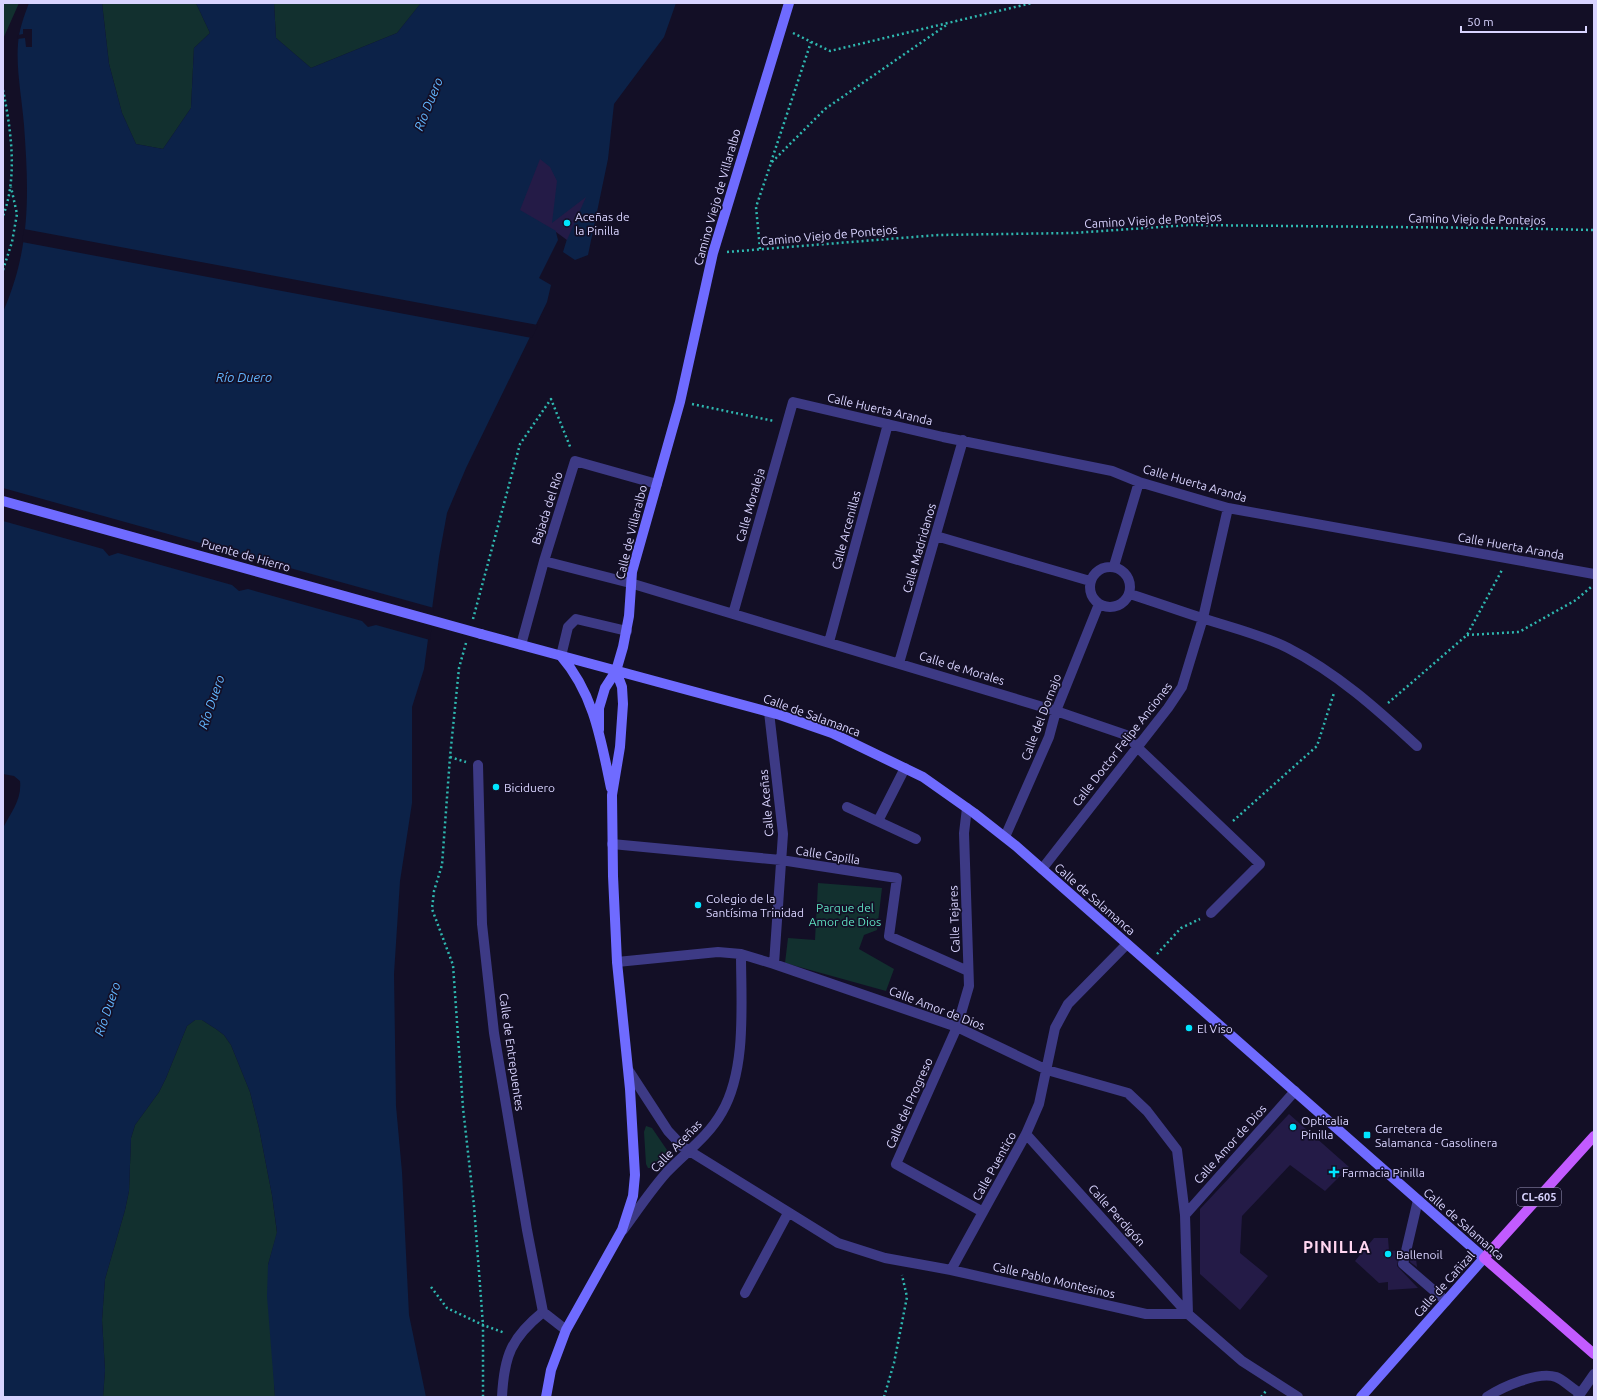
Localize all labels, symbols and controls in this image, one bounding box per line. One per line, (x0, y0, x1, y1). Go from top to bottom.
scale bar (1461, 8, 1586, 34)
text: 50 m (1467, 15, 1494, 28)
water label: Río Duero (411, 75, 445, 133)
street label: Camino Viejo de Villaralbo (691, 127, 743, 267)
place label: Aceñas de la Pinilla (575, 210, 630, 237)
street label: Camino Viejo de Pontejos (1084, 210, 1222, 230)
street label: Camino Viejo de Pontejos (1408, 211, 1546, 227)
marker: Aceñas de la Pinilla (562, 218, 572, 228)
street label: Camino Viejo de Pontejos (760, 223, 898, 247)
water label: Río Duero (216, 370, 272, 384)
street label: Calle Huerta Aranda (826, 391, 934, 427)
street label: Calle Huerta Aranda (1141, 462, 1249, 504)
street label: Calle Moraleja (733, 467, 767, 543)
street label: Bajada del Río (529, 470, 565, 546)
street label: Calle de Villaralbo (613, 483, 649, 581)
street label: Calle Arcenillas (829, 489, 863, 571)
street label: Calle Madridanos (900, 502, 938, 594)
street label: Calle Huerta Aranda (1457, 530, 1565, 562)
street label: Puente de Hierro (200, 536, 292, 574)
street label: Calle de Morales (918, 649, 1006, 687)
street label: Calle del Dornajo (1018, 672, 1064, 762)
water label: Río Duero (195, 673, 227, 731)
street label: Calle Doctor Felipe Anciones (1070, 680, 1174, 808)
street label: Calle de Salamanca (762, 691, 862, 739)
street label: Calle Aceñas (757, 769, 775, 837)
place label: Biciduero (504, 781, 555, 794)
marker: Biciduero (491, 782, 501, 792)
street label: Calle Capilla (795, 843, 861, 867)
street label: Calle de Salamanca (1052, 860, 1138, 938)
street label: Calle Tejares (946, 885, 962, 953)
place label: Colegio de la Santísima Trinidad (706, 892, 804, 919)
marker: Colegio de la Santísima Trinidad (693, 900, 703, 910)
park label: Parque del Amor de Dios (809, 901, 881, 928)
water label: Río Duero (91, 980, 123, 1038)
street label: Calle Amor de Dios (887, 984, 987, 1032)
street label: Calle de Entrepuentes (497, 992, 527, 1112)
place label: El Viso (1197, 1022, 1233, 1035)
marker: El Viso (1184, 1023, 1194, 1033)
street label: Calle del Progreso (883, 1056, 935, 1150)
street label: Calle Amor de Dios (1191, 1102, 1269, 1186)
place label: Opticalia Pinilla (1301, 1114, 1349, 1141)
street label: Calle Aceñas (648, 1117, 704, 1175)
marker: Opticalia Pinilla (1288, 1122, 1298, 1132)
place label: Carretera de Salamanca - Gasolinera (1375, 1122, 1497, 1149)
street label: Calle Puentico (970, 1129, 1018, 1203)
marker: Carretera de Salamanca - Gasolinera (1362, 1130, 1372, 1140)
place label: Farmacia Pinilla (1342, 1166, 1425, 1179)
marker: Farmacia Pinilla (1329, 1167, 1339, 1177)
street label: Calle Perdigón (1086, 1182, 1148, 1248)
street label: Calle de Salamanca (1421, 1185, 1507, 1263)
road number: CL-605 (1517, 1188, 1561, 1206)
district label: PINILLA (1303, 1238, 1371, 1256)
place label: Ballenoil (1396, 1248, 1443, 1261)
marker: Ballenoil (1383, 1249, 1393, 1259)
street label: Calle de Cañizal (1411, 1249, 1477, 1319)
street label: Calle Pablo Montesinos (992, 1260, 1116, 1300)

